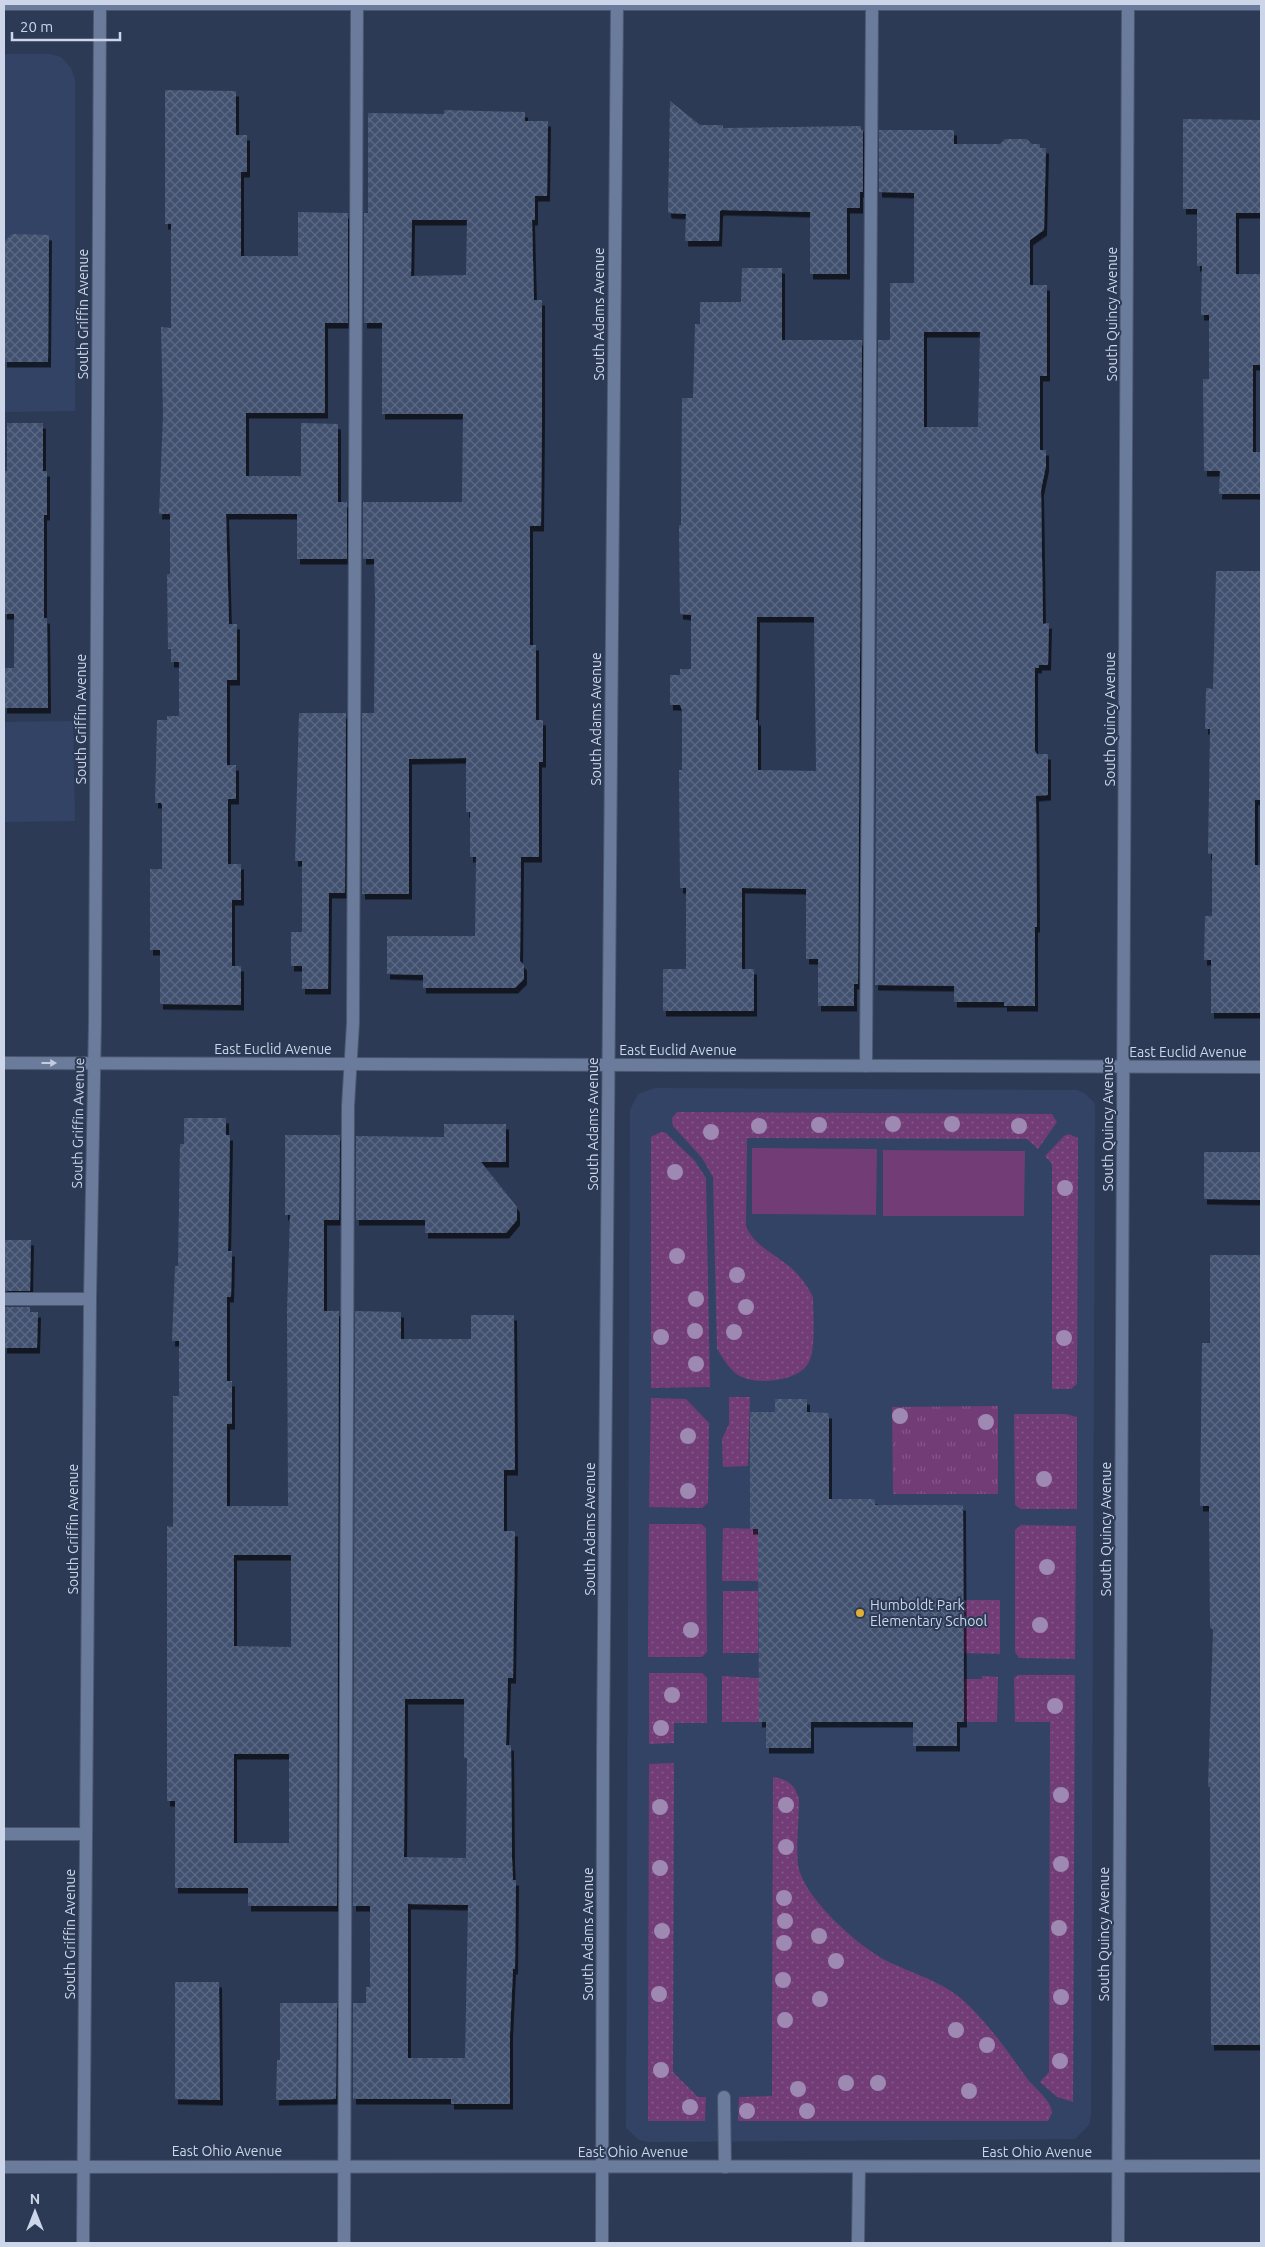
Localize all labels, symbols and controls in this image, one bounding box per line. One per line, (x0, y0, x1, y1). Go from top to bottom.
scale bar (12, 10, 120, 42)
text: 20 m (20, 18, 53, 35)
street label: South Adams Avenue (591, 247, 607, 381)
street label: South Quincy Avenue (1104, 247, 1120, 381)
street label: South Griffin Avenue (75, 249, 91, 379)
street label: South Adams Avenue (588, 652, 604, 786)
street label: South Quincy Avenue (1102, 652, 1118, 786)
street label: South Griffin Avenue (73, 654, 89, 784)
street label: East Euclid Avenue (214, 1041, 332, 1057)
street label: East Euclid Avenue (619, 1042, 737, 1058)
street label: East Euclid Avenue (1129, 1044, 1247, 1060)
street label: South Adams Avenue (585, 1057, 601, 1191)
street label: South Quincy Avenue (1100, 1057, 1116, 1191)
street label: South Griffin Avenue (69, 1058, 87, 1188)
one-way arrow (41, 1059, 57, 1067)
street label: South Adams Avenue (582, 1462, 598, 1596)
street label: South Quincy Avenue (1098, 1462, 1114, 1596)
street label: South Griffin Avenue (65, 1464, 81, 1594)
place label: Humboldt Park Elementary School (870, 1597, 988, 1629)
marker: Humboldt Park Elementary School (854, 1607, 866, 1619)
street label: South Adams Avenue (580, 1867, 596, 2001)
street label: South Quincy Avenue (1096, 1867, 1112, 2001)
street label: South Griffin Avenue (62, 1869, 78, 1999)
street label: East Ohio Avenue (172, 2143, 282, 2159)
street label: East Ohio Avenue (578, 2144, 688, 2160)
street label: East Ohio Avenue (982, 2144, 1092, 2160)
north arrow (10, 2187, 60, 2237)
text: N (30, 2191, 40, 2207)

